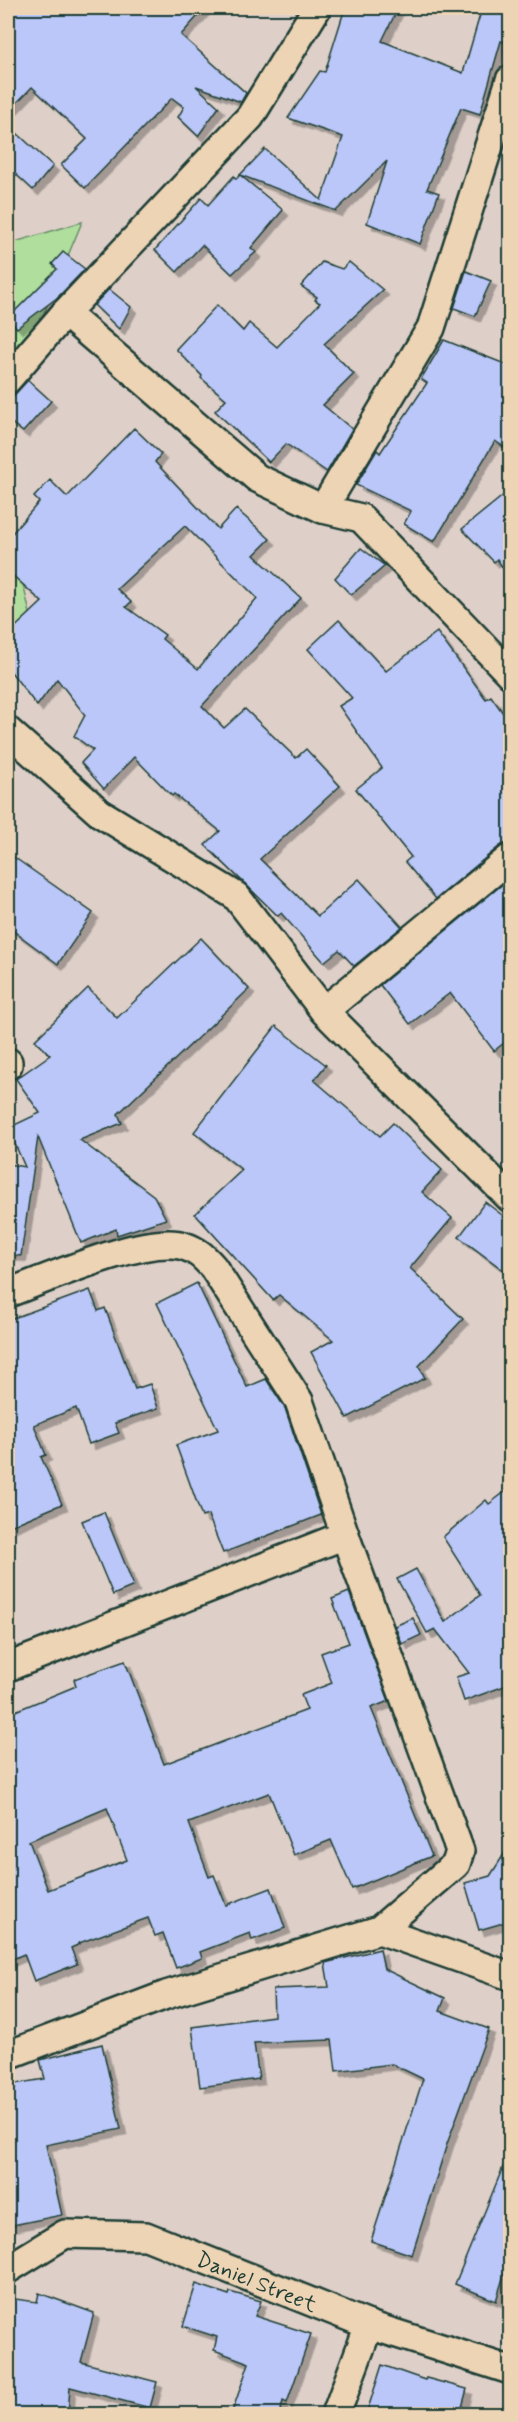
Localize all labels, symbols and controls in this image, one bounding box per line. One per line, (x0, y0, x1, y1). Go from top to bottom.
street label: Daniel Street (192, 2246, 321, 2320)

